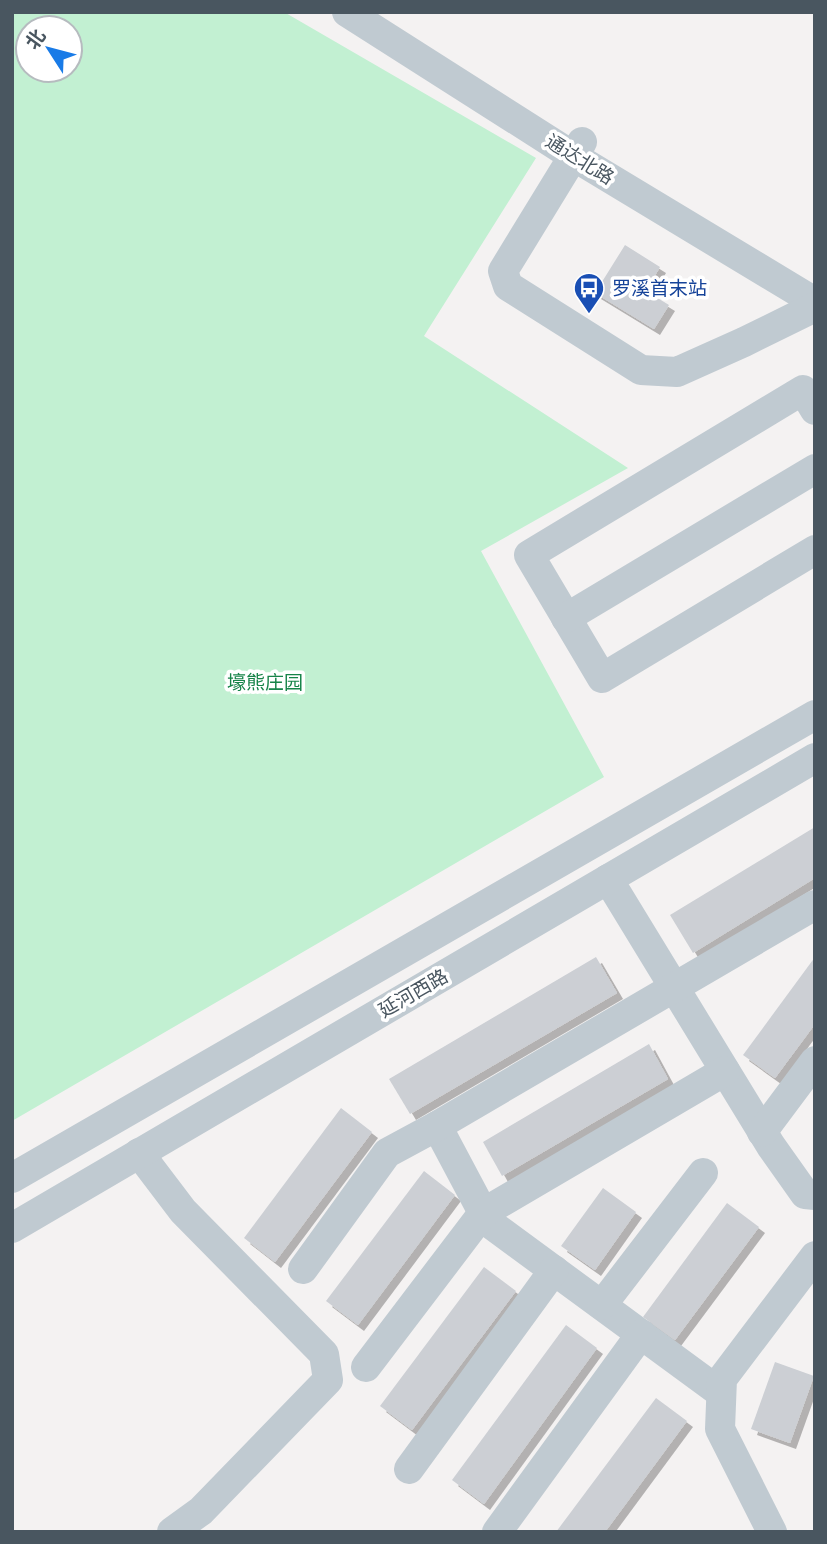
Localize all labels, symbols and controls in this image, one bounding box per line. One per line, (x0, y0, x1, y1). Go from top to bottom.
north arrow (14, 14, 84, 84)
text: 北 (19, 24, 51, 54)
street label: 通达北路 (541, 128, 619, 190)
bus stop icon: 罗溪首末站 (572, 271, 606, 315)
place label: 罗溪首末站 (612, 275, 707, 301)
park label: 壕熊庄园 (227, 669, 303, 695)
street label: 延河西路 (374, 963, 452, 1023)

